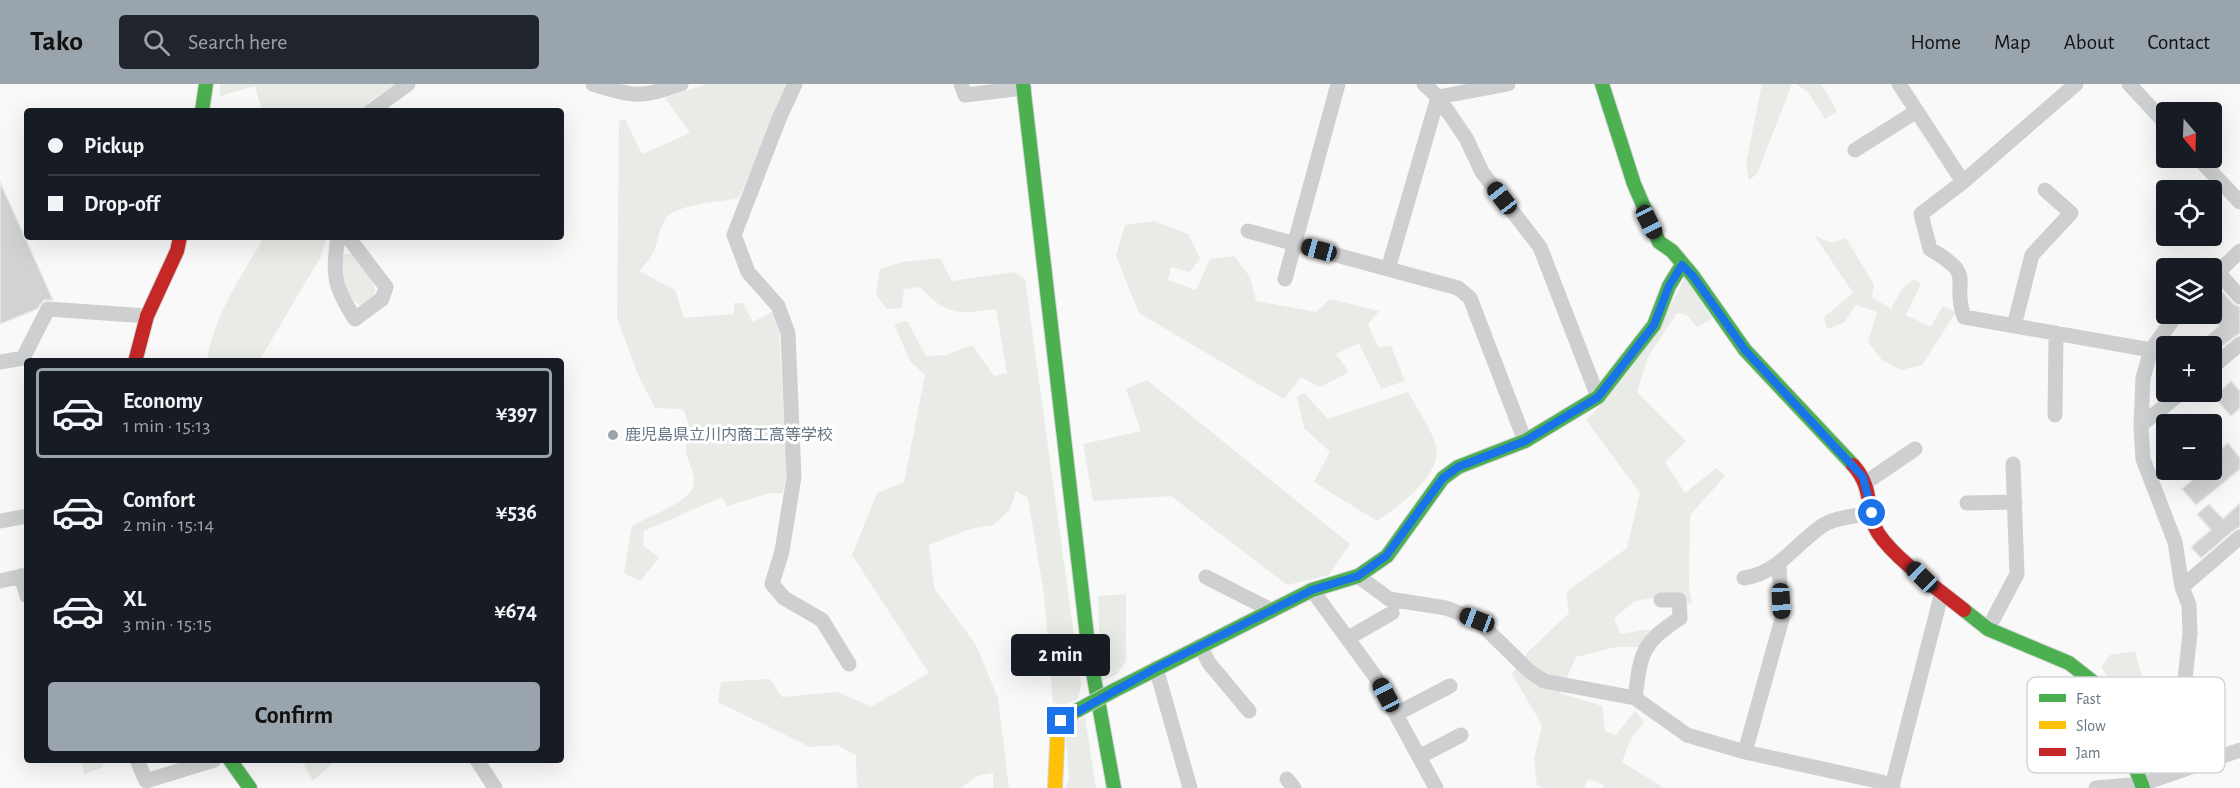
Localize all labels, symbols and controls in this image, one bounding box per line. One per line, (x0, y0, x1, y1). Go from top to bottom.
search box (119, 15, 539, 69)
icon: search (140, 26, 173, 59)
text: Tako (30, 28, 83, 56)
text: Search here (188, 31, 288, 53)
text: Home (1910, 32, 1961, 53)
text: Map (1994, 32, 2031, 53)
text: About (2064, 32, 2114, 53)
text: Contact (2147, 32, 2210, 53)
north arrow (2156, 102, 2222, 168)
map controls (2156, 102, 2222, 480)
text: Pickup (84, 135, 144, 157)
car (1484, 178, 1520, 218)
button: locate (2156, 180, 2222, 246)
text: Drop-off (84, 193, 160, 215)
car (1633, 202, 1665, 242)
car (1299, 237, 1339, 263)
button: layers (2156, 258, 2222, 324)
button: + (2156, 336, 2222, 402)
icon: car (51, 386, 105, 440)
text: Economy (123, 390, 203, 412)
text: ¥397 (496, 402, 537, 424)
button: − (2156, 414, 2222, 480)
text: 1 min · 15:13 (123, 416, 210, 436)
place label: 鹿児島県立川内商工高等学校 (625, 426, 833, 443)
marker: 鹿児島県立川内商工高等学校 (606, 428, 620, 442)
icon: car (51, 485, 105, 539)
text: Comfort (123, 489, 195, 511)
route start (1858, 499, 1885, 526)
text: ¥536 (496, 501, 537, 523)
text: 2 min · 15:14 (123, 515, 214, 535)
car (1903, 558, 1941, 596)
car (1771, 583, 1791, 619)
icon: car (51, 584, 105, 638)
text: XL (123, 588, 146, 610)
text: ¥674 (494, 600, 537, 622)
car (1457, 605, 1497, 635)
text: 3 min · 15:15 (123, 614, 212, 634)
callout: 2 min (1012, 634, 1110, 676)
text: 2 min (1038, 645, 1083, 665)
car (1370, 675, 1402, 715)
legend (2027, 677, 2225, 773)
button: Confirm (48, 682, 540, 751)
text: Fast (2076, 691, 2101, 707)
route end (1047, 707, 1074, 734)
text: Slow (2076, 718, 2106, 734)
text: Jam (2076, 745, 2101, 761)

